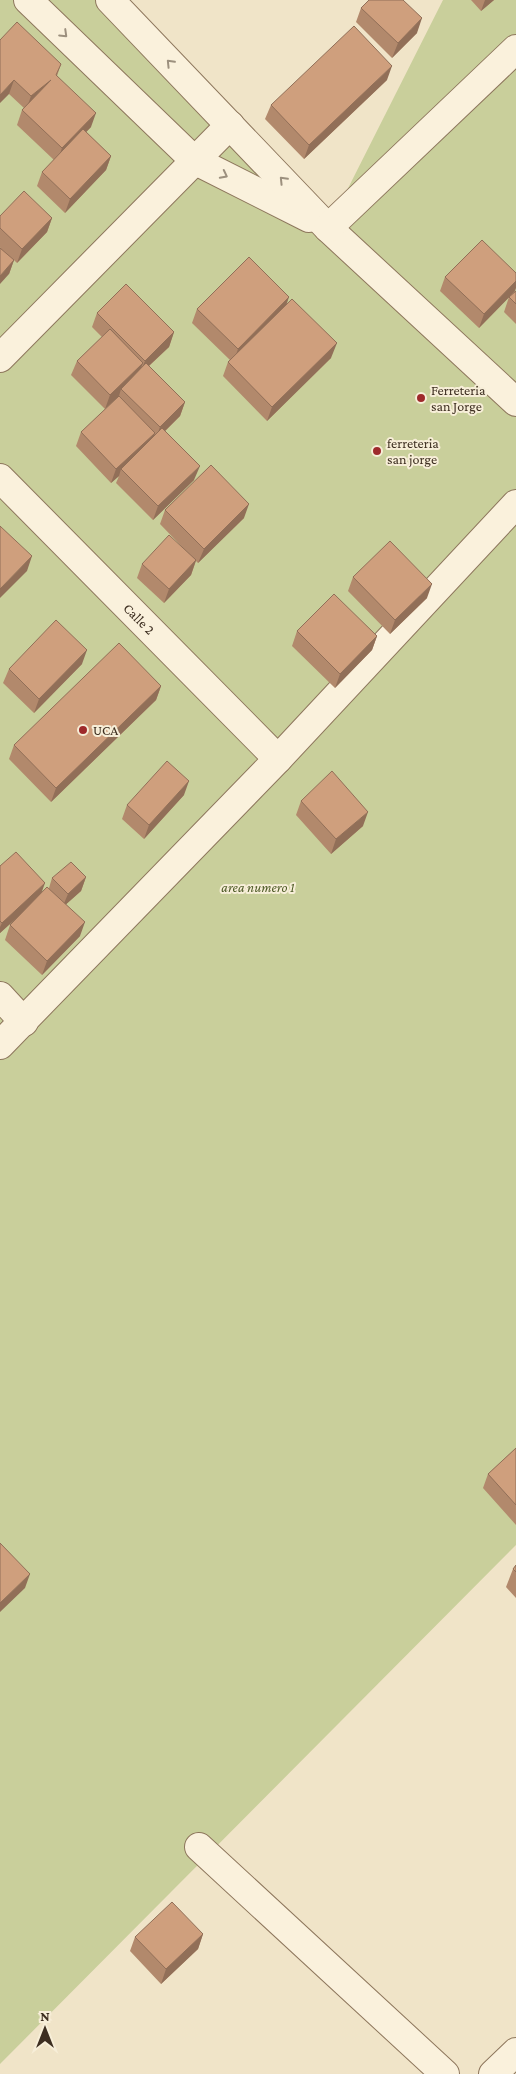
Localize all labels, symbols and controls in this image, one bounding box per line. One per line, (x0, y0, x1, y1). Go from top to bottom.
one-way arrow (58, 28, 67, 37)
one-way arrow (167, 59, 176, 68)
one-way arrow (219, 169, 228, 179)
one-way arrow (280, 177, 289, 186)
place label: Ferreteria san Jorge (431, 382, 486, 414)
marker: Ferreteria san Jorge (415, 392, 427, 404)
place label: ferreteria san jorge (387, 435, 439, 468)
marker: ferreteria san jorge (371, 445, 383, 457)
street label: Calle 2 (120, 600, 158, 638)
place label: UCA (93, 722, 118, 738)
marker: UCA (77, 724, 89, 736)
park label: area numero 1 (221, 879, 295, 895)
north arrow (20, 2004, 70, 2054)
text: N (40, 2008, 50, 2024)

